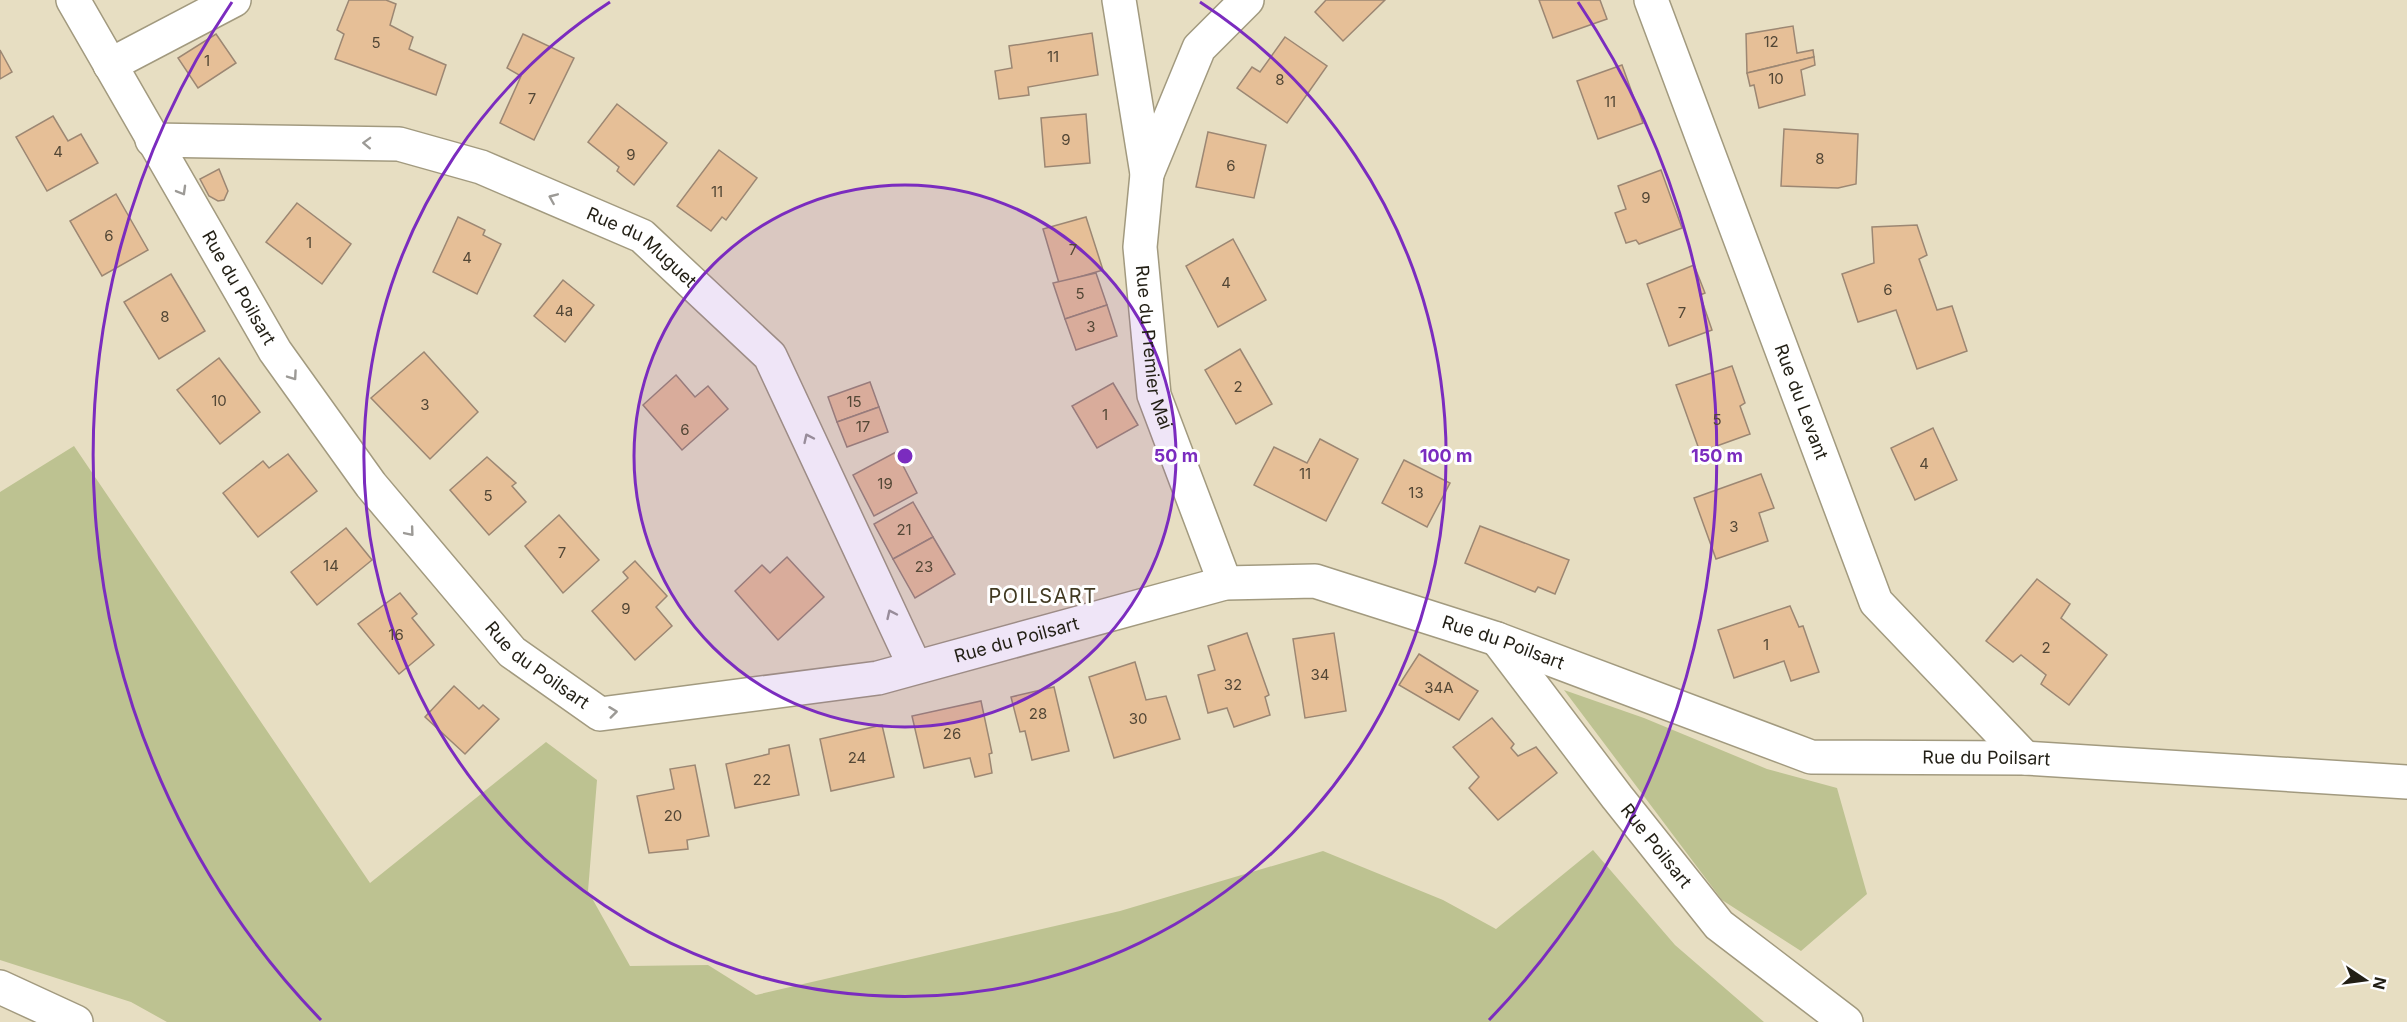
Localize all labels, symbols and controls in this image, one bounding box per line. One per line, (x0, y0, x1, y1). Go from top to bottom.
house number: 12 (1763, 32, 1779, 51)
house number: 5 (371, 33, 381, 52)
house number: 11 (1047, 47, 1059, 66)
house number: 1 (204, 51, 210, 70)
house number: 10 (1768, 69, 1784, 88)
house number: 8 (1275, 70, 1285, 89)
house number: 7 (528, 89, 536, 108)
house number: 11 (1604, 92, 1616, 111)
house number: 9 (1061, 130, 1071, 149)
one-way arrow (363, 137, 372, 150)
house number: 4 (53, 142, 63, 161)
house number: 9 (626, 145, 636, 164)
house number: 8 (1815, 149, 1825, 168)
house number: 6 (1226, 156, 1236, 175)
house number: 11 (711, 182, 723, 201)
one-way arrow (174, 185, 186, 195)
house number: 9 (1641, 188, 1651, 207)
one-way arrow (548, 193, 559, 205)
street label: Rue du Muguet (584, 203, 701, 292)
house number: 6 (104, 226, 114, 245)
street label: Rue du Poilsart (198, 227, 280, 348)
house number: 1 (306, 233, 312, 252)
house number: 7 (1069, 240, 1077, 259)
house number: 4 (462, 248, 472, 267)
street label: Rue du Premier Mai (1132, 264, 1177, 432)
house number: 4 (1221, 273, 1231, 292)
house number: 6 (1883, 280, 1893, 299)
house number: 5 (1075, 284, 1085, 303)
house number: 4a (555, 301, 573, 320)
house number: 7 (1678, 303, 1686, 322)
house number: 8 (160, 307, 170, 326)
house number: 3 (1086, 317, 1096, 336)
street label: Rue du Levant (1771, 341, 1833, 462)
one-way arrow (286, 369, 297, 380)
house number: 2 (1233, 377, 1243, 396)
house number: 10 (211, 391, 227, 410)
house number: 15 (846, 392, 862, 411)
house number: 3 (420, 395, 430, 414)
house number: 1 (1102, 405, 1108, 424)
house number: 5 (1712, 410, 1722, 429)
house number: 17 (856, 417, 870, 436)
house number: 6 (680, 420, 690, 439)
one-way arrow (804, 433, 816, 444)
text: 50 m (1154, 445, 1198, 466)
text: 100 m (1420, 445, 1472, 466)
text: 150 m (1691, 445, 1743, 466)
centre of rings (895, 446, 915, 466)
house number: 4 (1919, 454, 1929, 473)
house number: 11 (1299, 464, 1311, 483)
house number: 19 (877, 474, 893, 493)
house number: 13 (1408, 483, 1424, 502)
house number: 5 (483, 486, 493, 505)
house number: 3 (1729, 517, 1739, 536)
house number: 21 (896, 520, 912, 539)
one-way arrow (403, 525, 414, 536)
house number: 7 (558, 543, 566, 562)
house number: 14 (323, 556, 339, 575)
house number: 23 (915, 557, 933, 576)
district label: POILSART (988, 584, 1098, 608)
house number: 9 (621, 599, 631, 618)
one-way arrow (886, 610, 898, 621)
street label: Rue du Poilsart (1439, 611, 1567, 673)
street label: Rue du Poilsart (952, 613, 1081, 667)
street label: Rue du Poilsart (481, 617, 593, 713)
house number: 16 (388, 625, 404, 644)
house number: 1 (1763, 635, 1769, 654)
house number: 2 (2041, 638, 2051, 657)
house number: 34 (1311, 665, 1329, 684)
house number: 32 (1224, 675, 1242, 694)
house number: 34A (1424, 678, 1454, 697)
house number: 28 (1029, 704, 1047, 723)
one-way arrow (609, 707, 618, 719)
house number: 30 (1129, 709, 1147, 728)
house number: 26 (943, 724, 961, 743)
street label: Rue du Poilsart (1922, 747, 2051, 770)
house number: 24 (848, 748, 866, 767)
house number: 22 (753, 770, 771, 789)
street label: Rue Poilsart (1617, 799, 1696, 892)
house number: 20 (664, 806, 682, 825)
north arrow (2335, 950, 2395, 1010)
text: N (2368, 975, 2391, 992)

